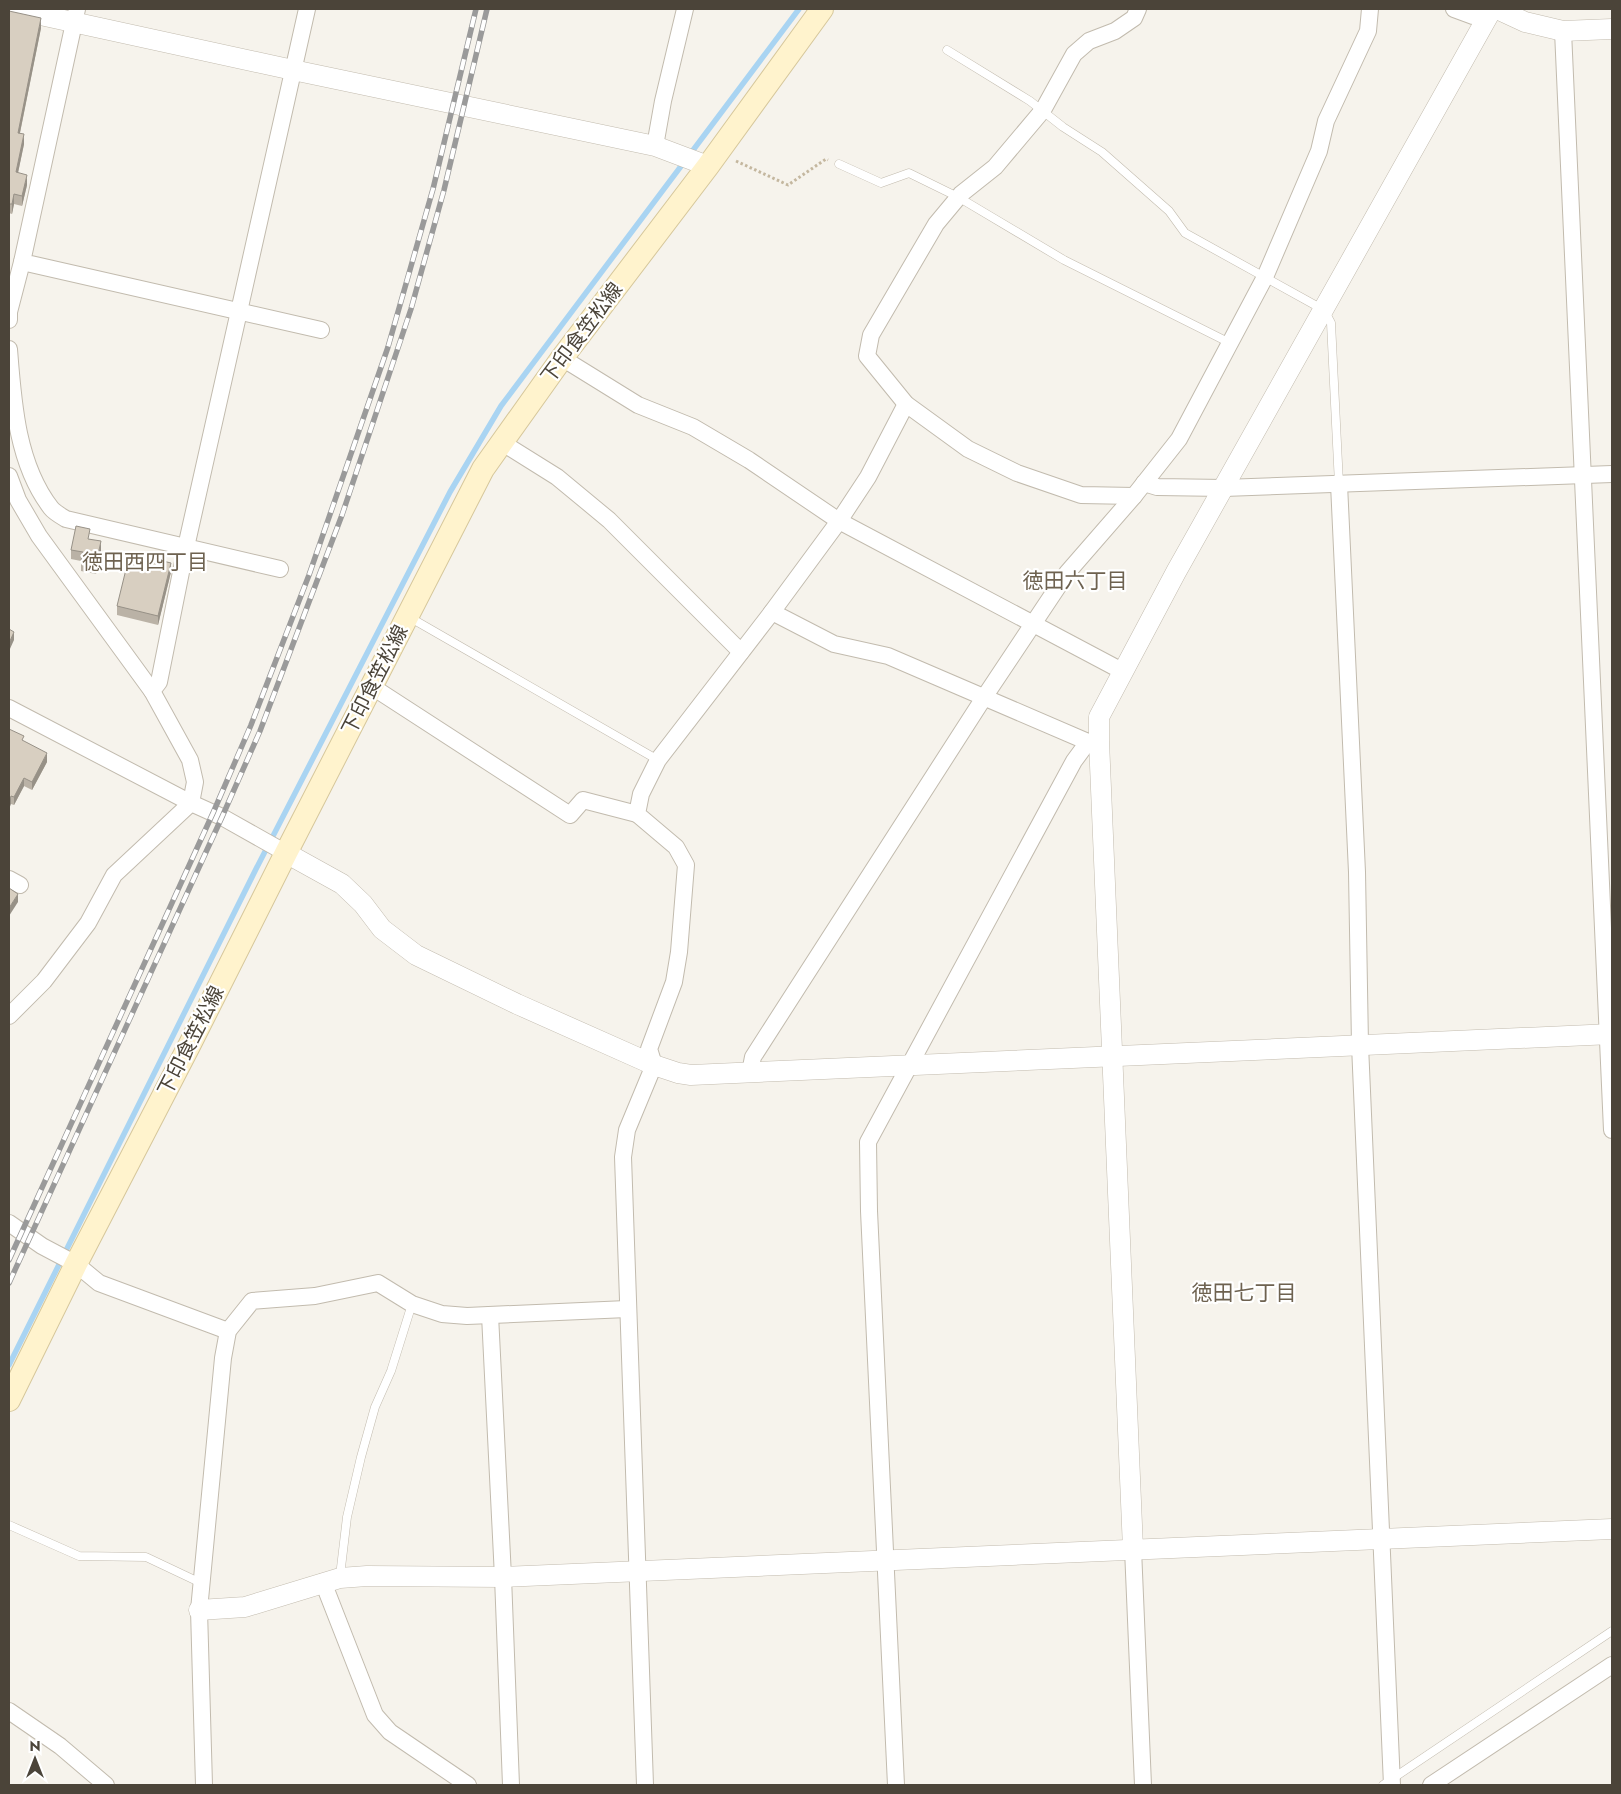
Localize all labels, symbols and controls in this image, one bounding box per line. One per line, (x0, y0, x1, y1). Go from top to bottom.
street label: 下印食笠松線 (534, 276, 630, 390)
district label: 徳田西四丁目 (82, 547, 208, 577)
district label: 徳田六丁目 (1023, 566, 1128, 596)
street label: 下印食笠松線 (335, 620, 415, 740)
street label: 下印食笠松線 (151, 981, 231, 1101)
district label: 徳田七丁目 (1192, 1278, 1297, 1308)
north arrow (10, 1734, 60, 1784)
text: N (29, 1736, 41, 1756)

